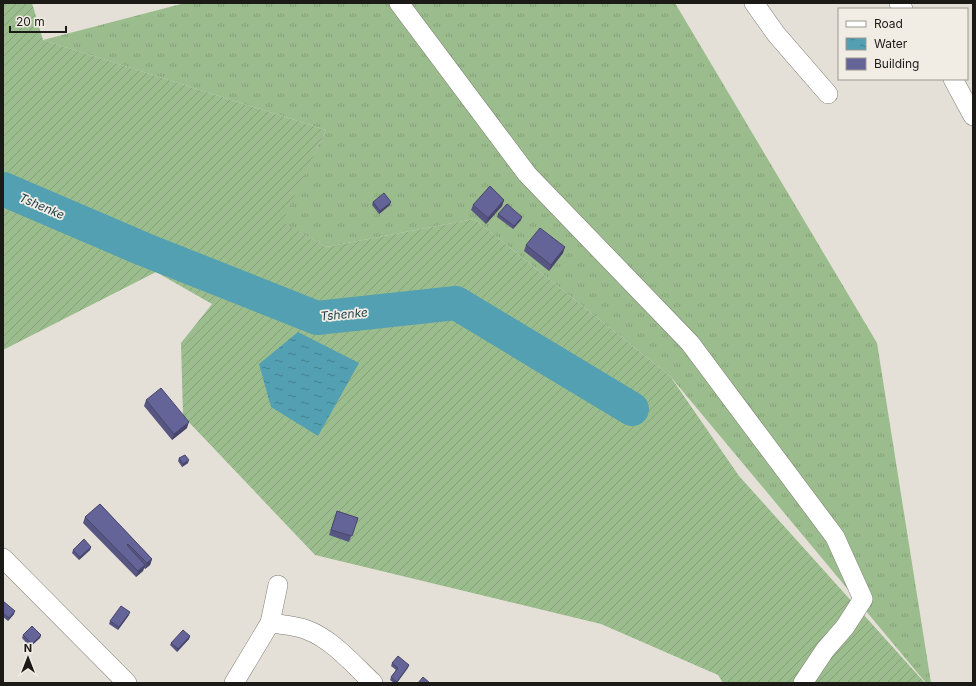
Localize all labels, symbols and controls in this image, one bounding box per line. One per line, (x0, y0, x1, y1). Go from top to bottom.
scale bar (10, 8, 66, 34)
legend (838, 8, 968, 80)
text: 20 m (16, 14, 45, 29)
text: Road (874, 16, 903, 31)
text: Water (874, 36, 908, 51)
text: Building (874, 56, 919, 71)
water label: Tshenke (17, 190, 67, 222)
water label: Tshenke (320, 304, 368, 324)
north arrow (8, 638, 48, 678)
text: N (24, 641, 32, 655)

